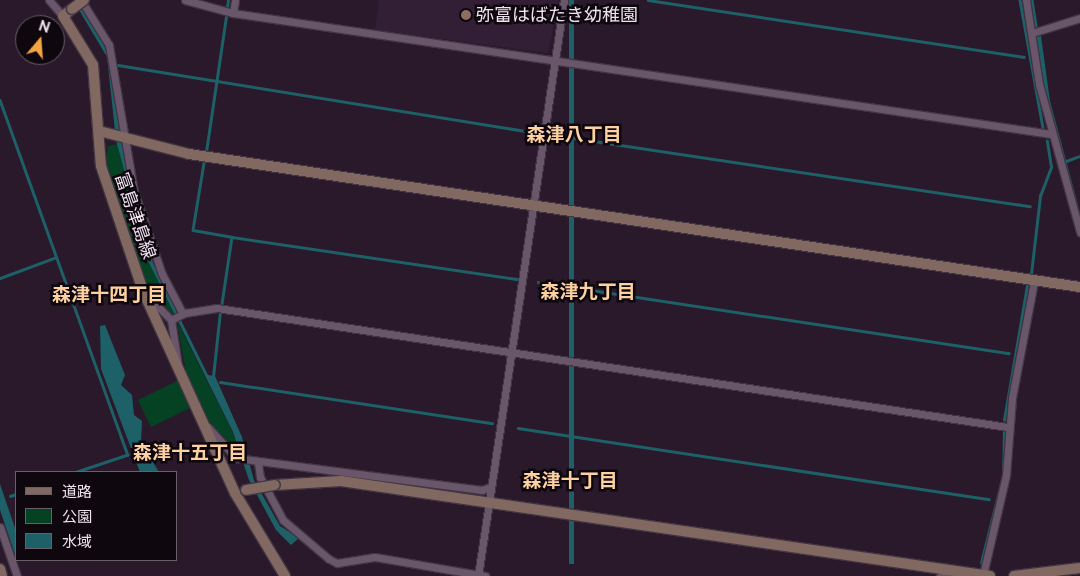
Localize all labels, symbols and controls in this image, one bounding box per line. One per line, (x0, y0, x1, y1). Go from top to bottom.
place label: 弥富はばたき幼稚園 (476, 4, 638, 26)
marker: 弥富はばたき幼稚園 (460, 9, 472, 21)
north arrow (15, 15, 65, 65)
text: N (37, 17, 52, 36)
district label: 森津八丁目 (527, 124, 621, 146)
street label: 富島津島線 (110, 170, 160, 262)
district label: 森津九丁目 (541, 281, 635, 303)
district label: 森津十四丁目 (52, 284, 166, 306)
district label: 森津十五丁目 (133, 442, 247, 464)
district label: 森津十丁目 (523, 470, 617, 492)
legend (15, 471, 178, 561)
text: 道路 (62, 483, 92, 501)
text: 公園 (62, 508, 92, 526)
text: 水域 (62, 533, 92, 551)

